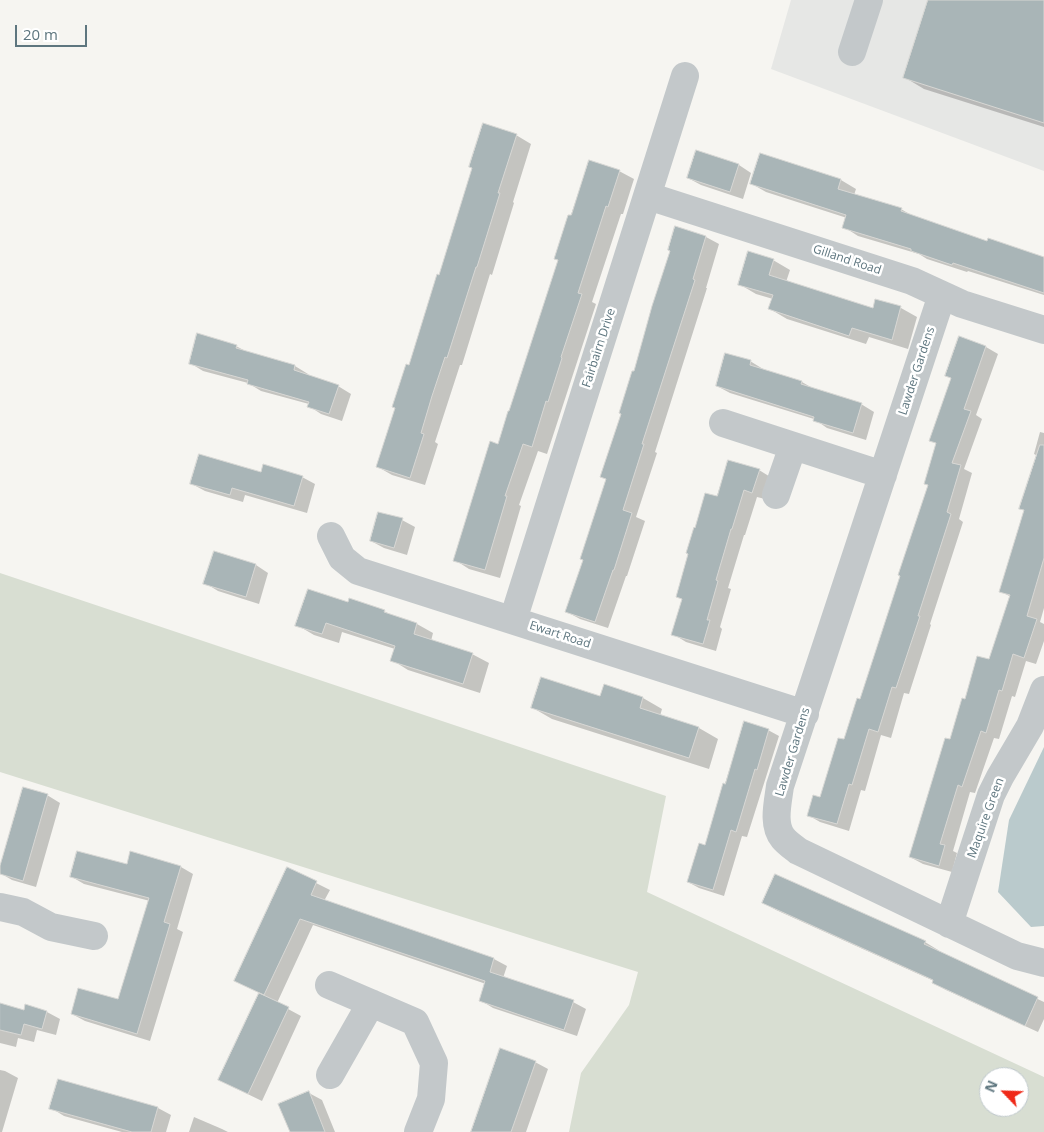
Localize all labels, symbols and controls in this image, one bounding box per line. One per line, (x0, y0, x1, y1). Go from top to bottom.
scale bar (18, 15, 90, 47)
text: 20 m (23, 24, 58, 44)
street label: Gilland Road (811, 242, 883, 278)
street label: Fairbairn Drive (579, 307, 619, 389)
street label: Lawder Gardens (896, 325, 938, 417)
street label: Ewart Road (528, 618, 592, 652)
street label: Lawder Gardens (773, 706, 813, 798)
street label: Maquire Green (965, 776, 1007, 860)
north arrow (979, 1067, 1029, 1117)
text: N (980, 1077, 1002, 1095)

